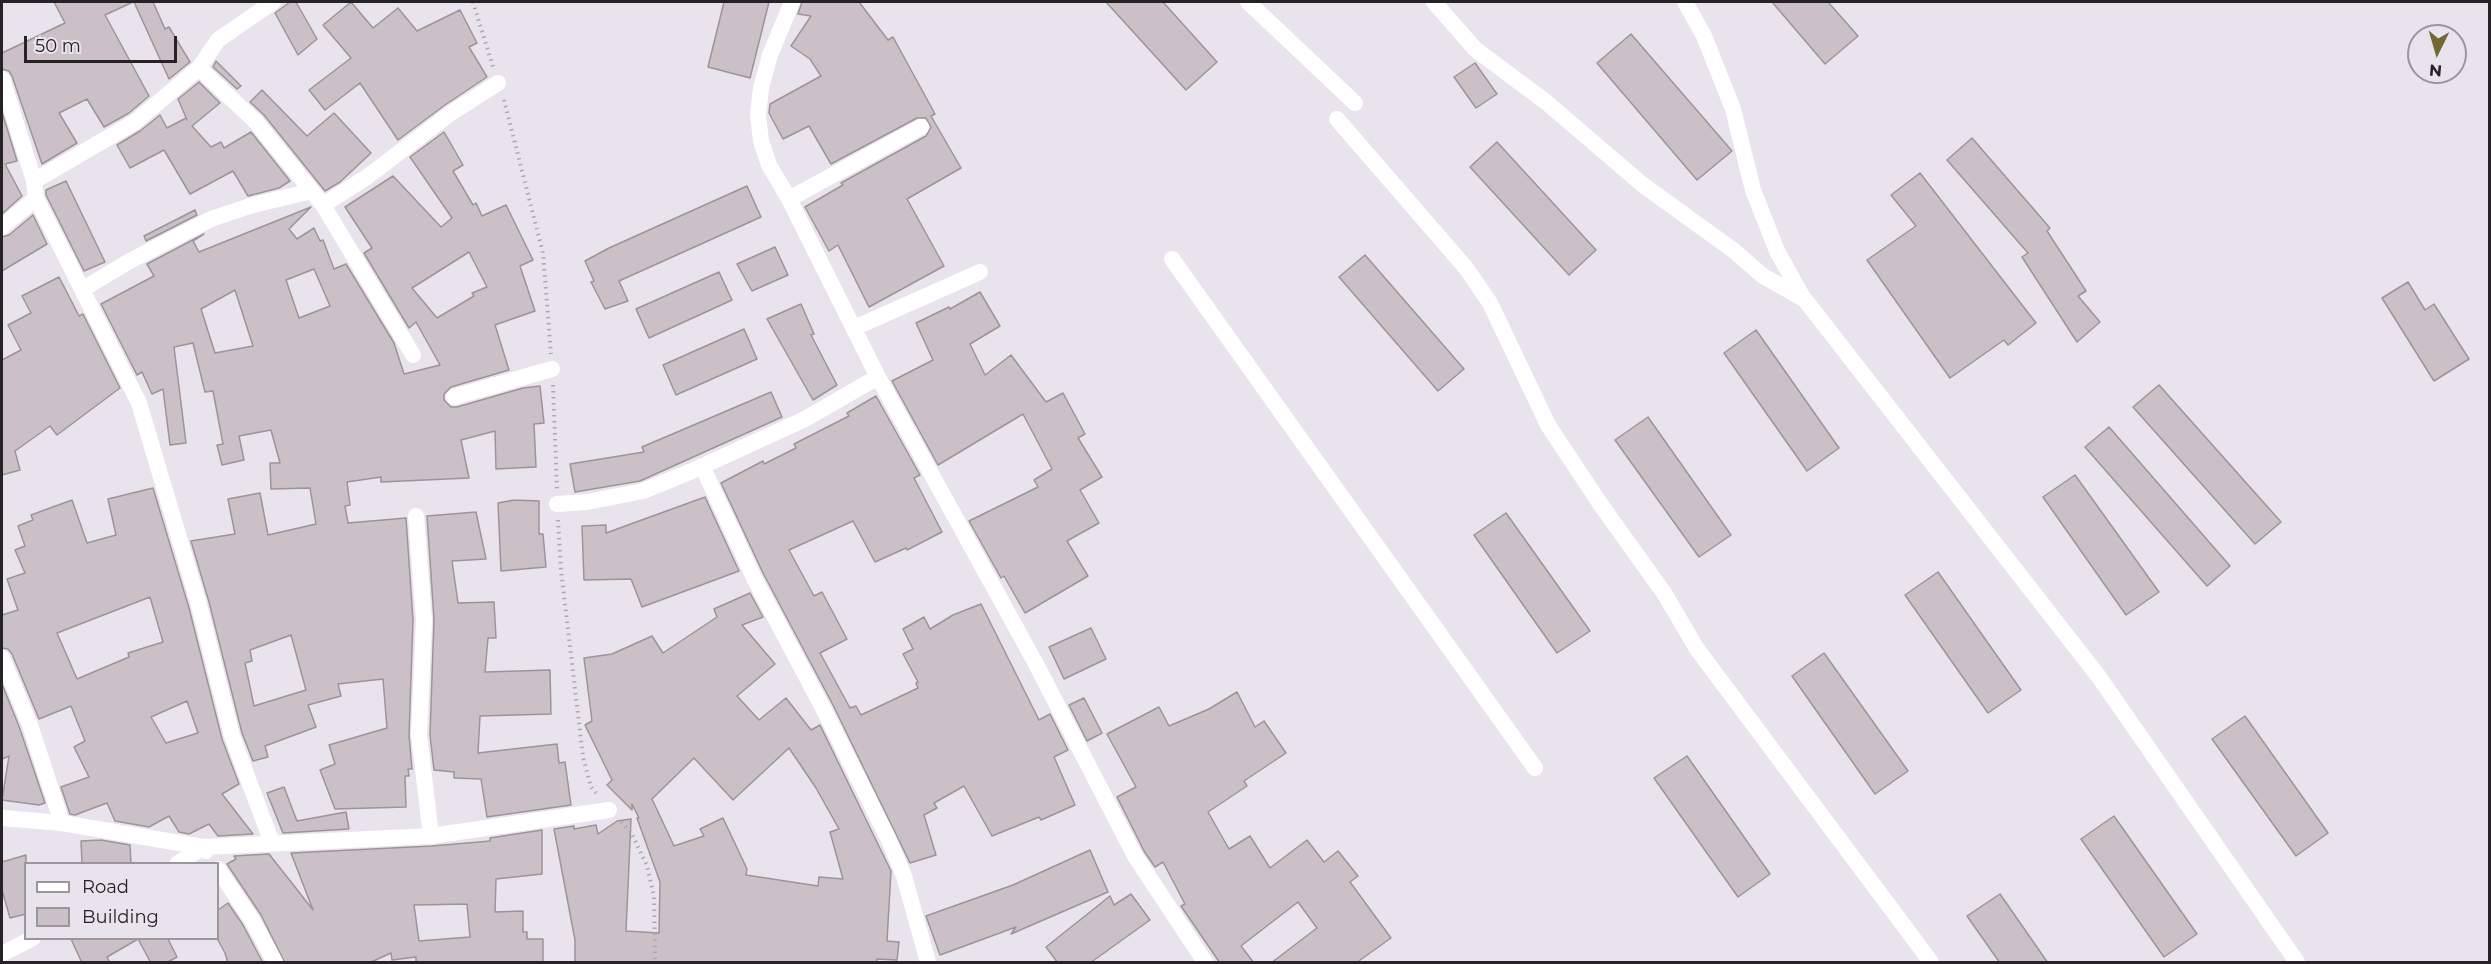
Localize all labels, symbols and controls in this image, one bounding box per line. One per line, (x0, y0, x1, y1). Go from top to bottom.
scale bar (27, 24, 180, 62)
north arrow (2407, 24, 2467, 84)
text: 50 m (35, 35, 81, 57)
text: N (2428, 60, 2443, 80)
legend (24, 862, 219, 940)
text: Road (82, 876, 129, 898)
text: Building (82, 906, 159, 928)

